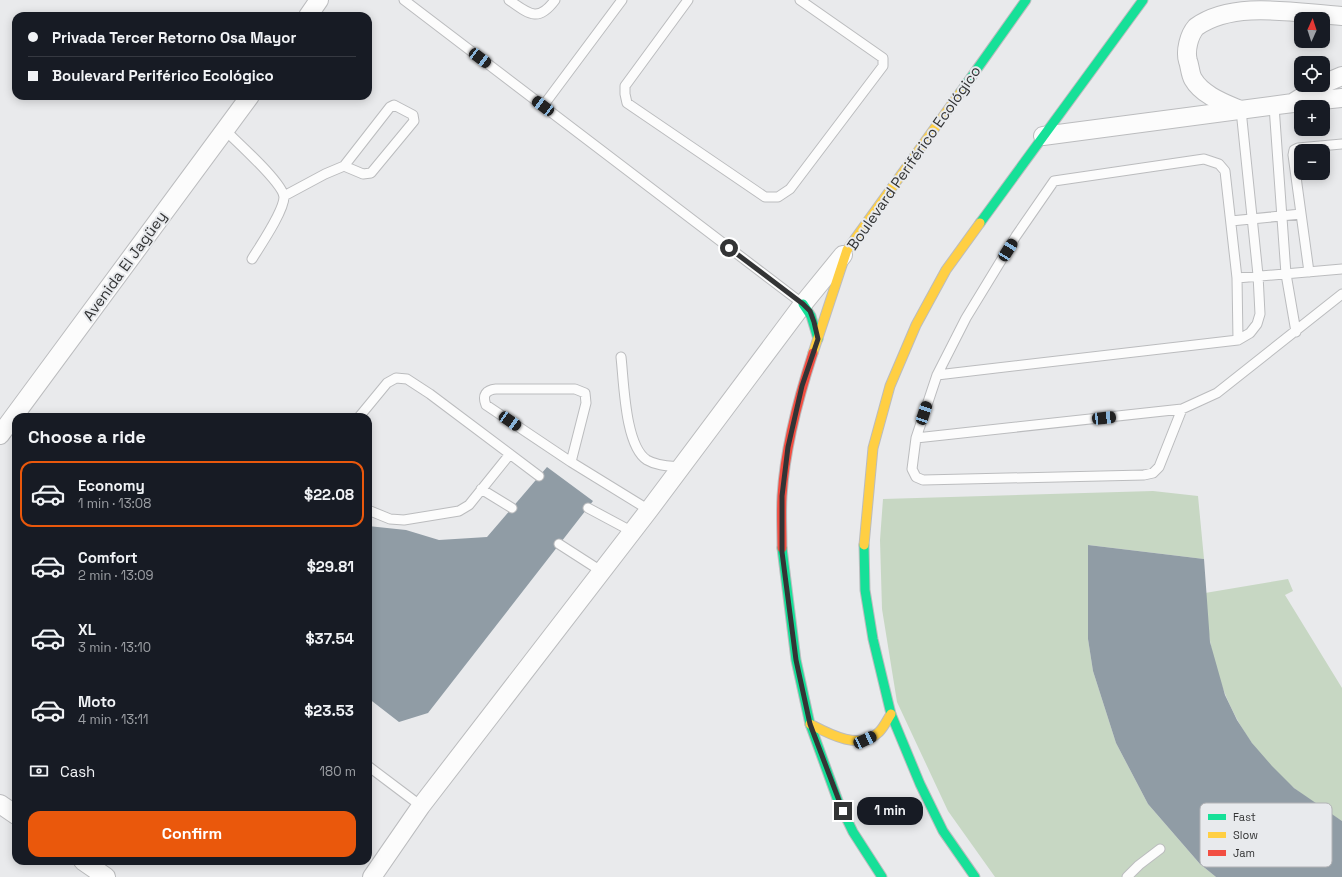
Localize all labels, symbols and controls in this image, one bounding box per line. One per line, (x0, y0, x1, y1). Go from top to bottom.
north arrow (1294, 12, 1330, 48)
map controls (1294, 12, 1330, 180)
text: Privada Tercer Retorno Osa Mayor (52, 28, 296, 47)
car (467, 46, 493, 70)
button: locate (1294, 56, 1330, 92)
street label: Boulevard Periférico Ecológico (843, 62, 985, 254)
text: Boulevard Periférico Ecológico (52, 66, 274, 85)
car (530, 94, 556, 118)
button: + (1294, 100, 1330, 136)
button: − (1294, 144, 1330, 180)
street label: Avenida El Jagüey (79, 207, 171, 324)
car (997, 237, 1019, 263)
route start (720, 239, 738, 257)
car (915, 400, 933, 426)
car (497, 409, 523, 433)
car (1091, 411, 1117, 425)
text: Choose a ride (28, 425, 146, 448)
icon: car (30, 476, 66, 512)
text: Economy (78, 476, 145, 495)
text: $22.08 (304, 485, 354, 504)
text: 1 min · 13:08 (78, 495, 151, 512)
icon: car (30, 548, 66, 584)
text: Comfort (78, 548, 138, 567)
text: $29.81 (307, 557, 354, 576)
text: 2 min · 13:09 (78, 567, 154, 584)
icon: car (30, 620, 66, 656)
text: XL (78, 620, 96, 639)
text: $37.54 (305, 629, 354, 648)
text: 3 min · 13:10 (78, 639, 151, 656)
icon: car (30, 692, 66, 728)
text: Moto (78, 692, 116, 711)
text: $23.53 (304, 701, 354, 720)
text: 4 min · 13:11 (78, 711, 148, 728)
car (852, 729, 878, 751)
icon: cash (28, 760, 50, 782)
text: Cash (60, 762, 95, 781)
text: 180 m (320, 763, 356, 780)
callout: 1 min (857, 797, 923, 825)
route end (834, 802, 852, 820)
text: 1 min (874, 802, 906, 819)
legend (1200, 803, 1332, 867)
text: Fast (1233, 810, 1256, 824)
button: Confirm (28, 811, 356, 857)
text: Slow (1233, 828, 1258, 842)
text: Jam (1233, 846, 1255, 860)

